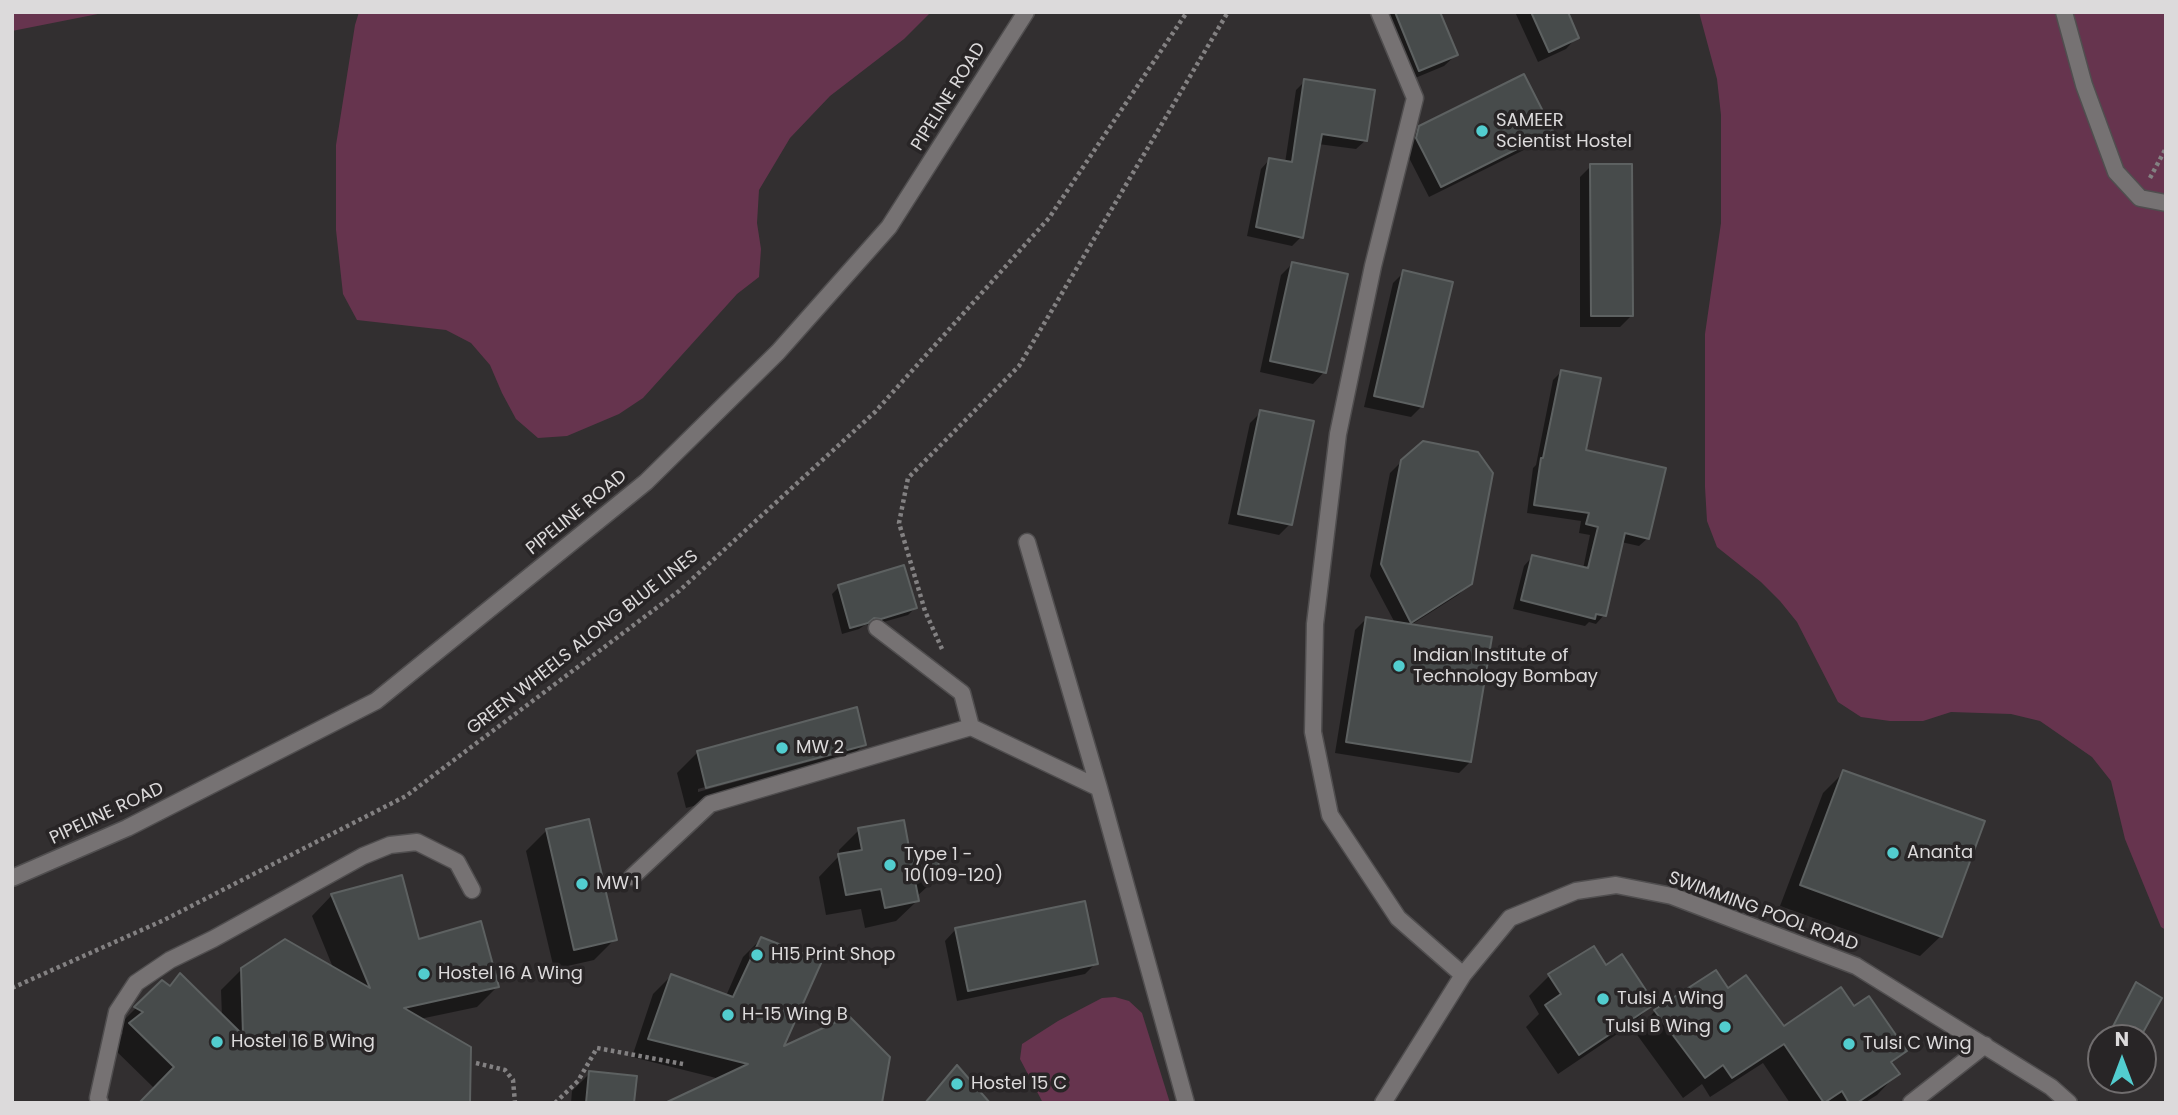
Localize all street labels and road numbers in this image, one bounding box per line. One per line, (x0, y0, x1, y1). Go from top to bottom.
street label: PIPELINE ROAD (907, 39, 991, 155)
street label: PIPELINE ROAD (522, 466, 632, 560)
street label: GREEN WHEELS ALONG BLUE LINES (463, 546, 703, 740)
street label: PIPELINE ROAD (47, 778, 167, 850)
street label: SWIMMING POOL ROAD (1665, 868, 1861, 956)

